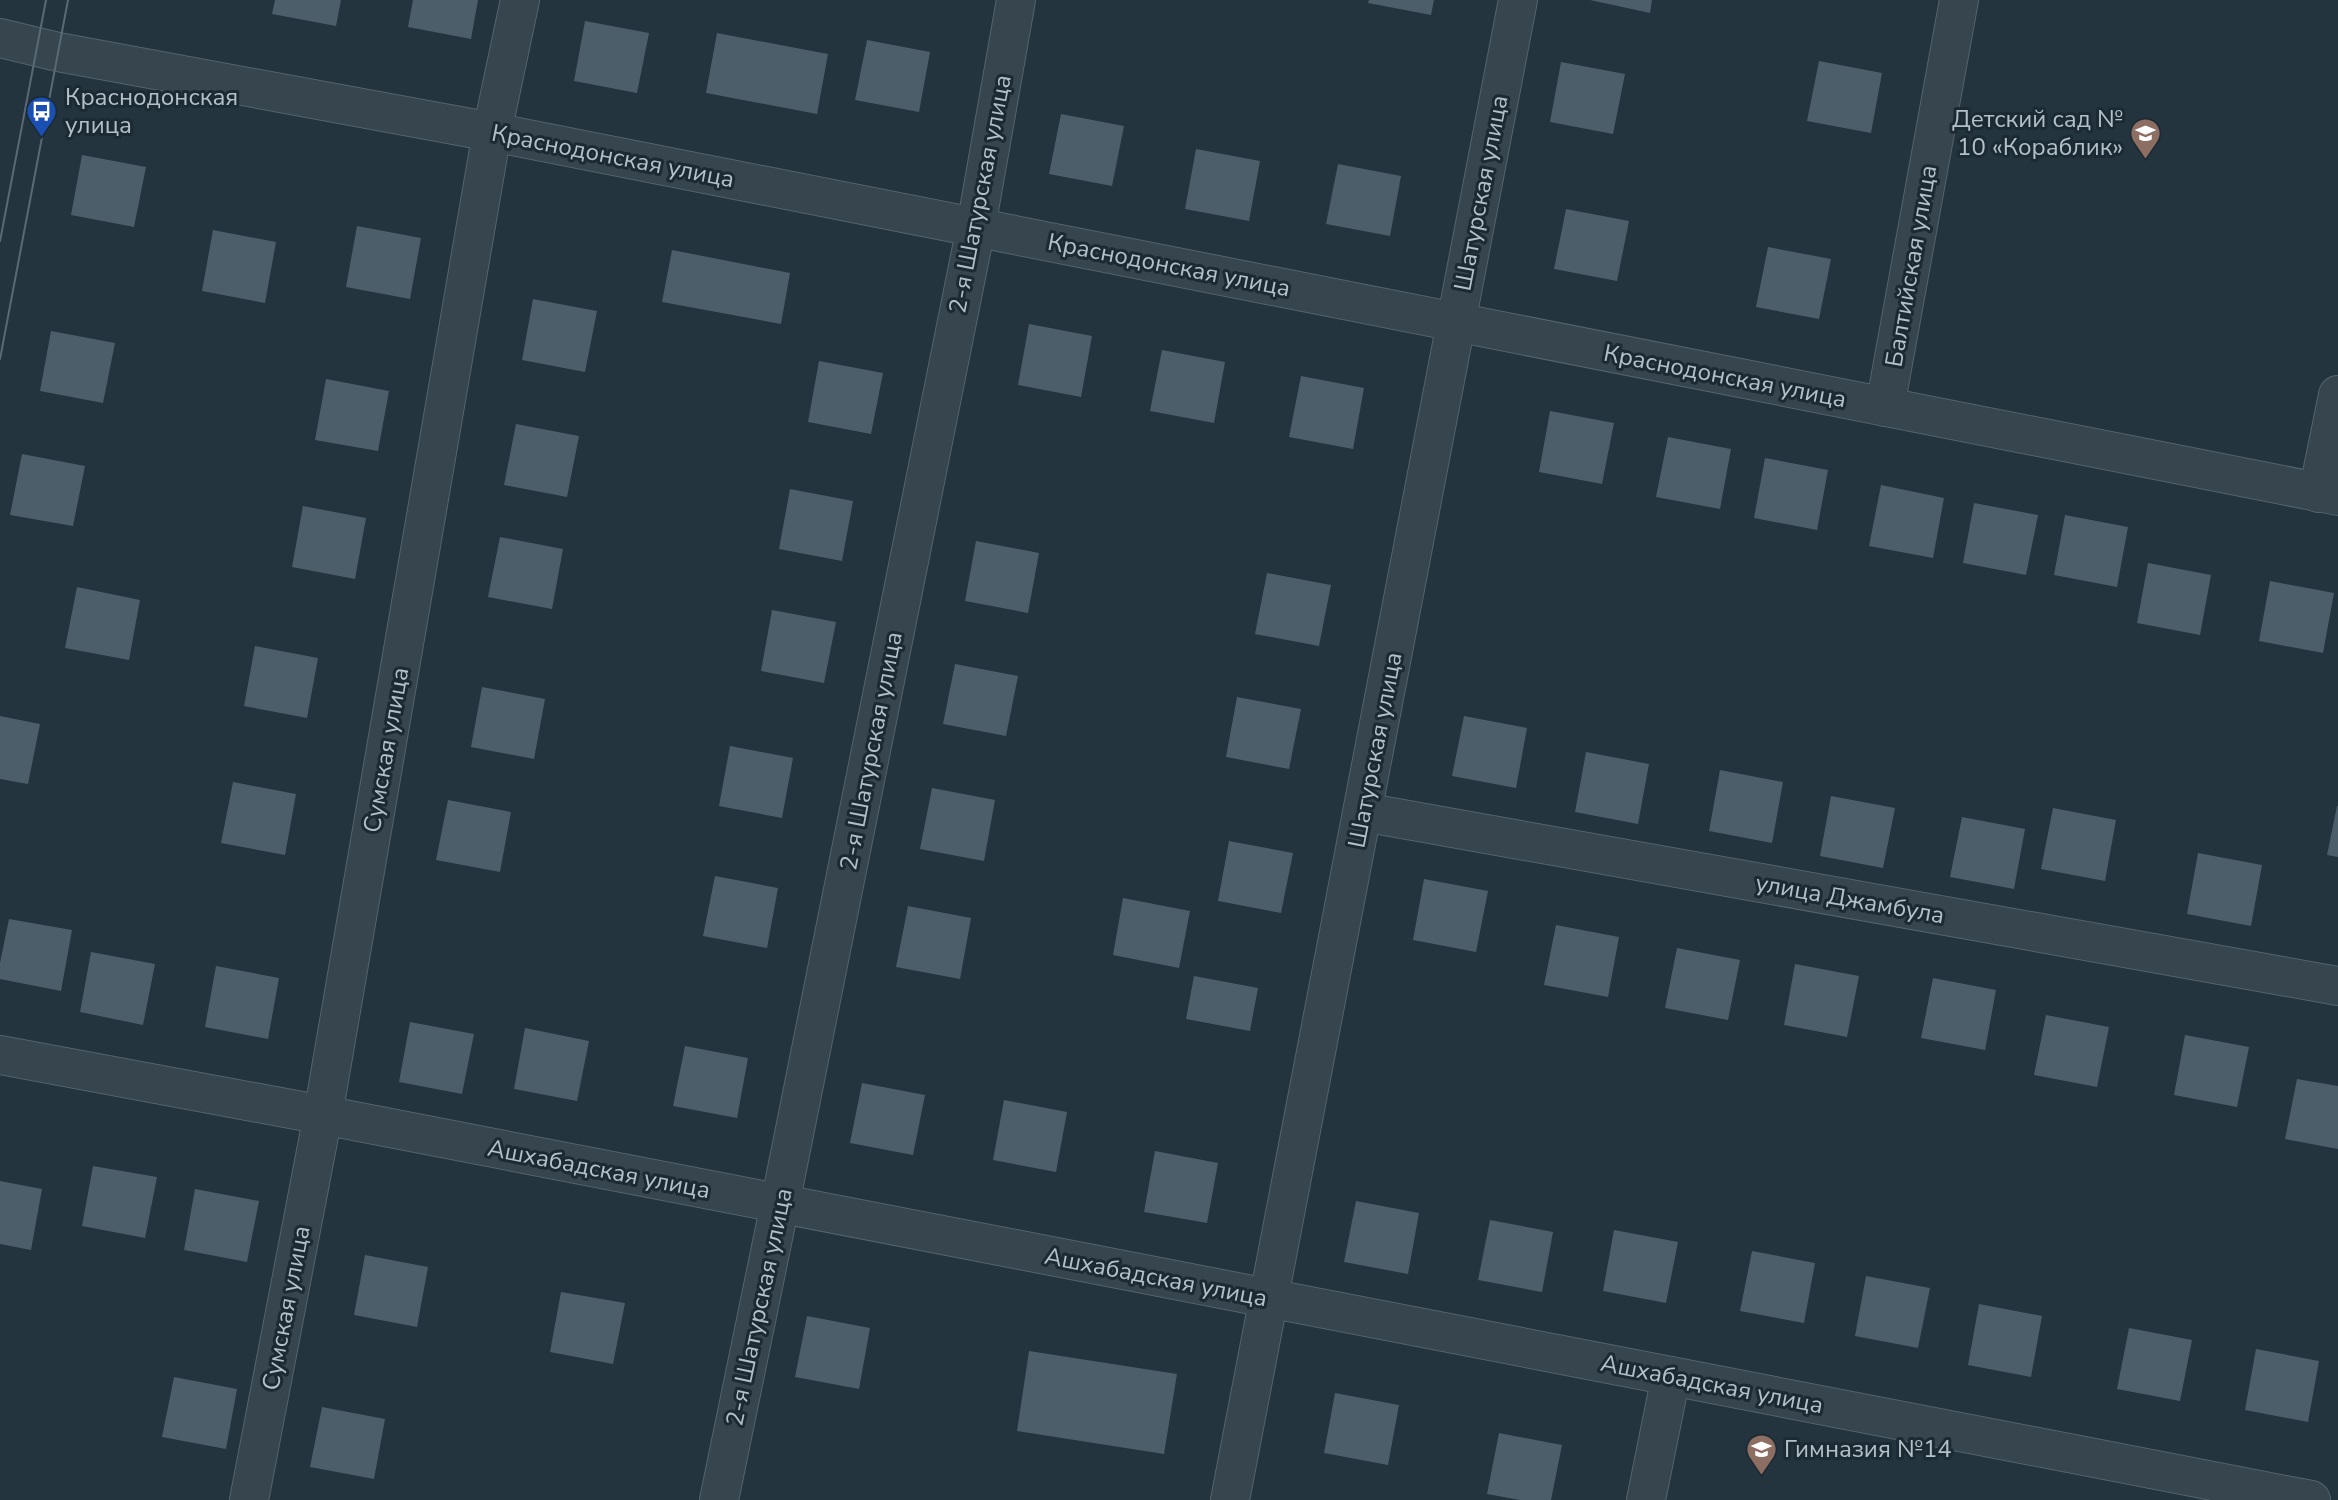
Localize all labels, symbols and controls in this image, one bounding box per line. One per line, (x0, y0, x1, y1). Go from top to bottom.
street label: 2-я Шатурская улица (941, 72, 1019, 316)
place label: Краснодонская улица (65, 81, 238, 141)
street label: Шатурская улица (1446, 92, 1516, 294)
bus stop icon: Краснодонская улица (25, 94, 59, 138)
place label: Детский сад № 10 «Кораблик» (1952, 103, 2123, 163)
school or university icon: Детский сад № 10 «Кораблик» (2129, 116, 2163, 160)
street label: Краснодонская улица (489, 117, 737, 195)
street label: Балтийская улица (1878, 163, 1944, 369)
street label: Краснодонская улица (1045, 226, 1293, 304)
street label: Краснодонская улица (1601, 337, 1849, 415)
street label: 2-я Шатурская улица (832, 629, 910, 873)
street label: Шатурская улица (1340, 649, 1410, 851)
street label: Сумская улица (356, 665, 416, 835)
street label: улица Джамбула (1753, 867, 1947, 931)
street label: Ашхабадская улица (485, 1132, 713, 1206)
street label: 2-я Шатурская улица (718, 1185, 800, 1429)
street label: Сумская улица (254, 1223, 318, 1393)
street label: Ашхабадская улица (1042, 1240, 1270, 1314)
street label: Ашхабадская улица (1598, 1347, 1826, 1421)
school or university icon: Гимназия №14 (1744, 1432, 1778, 1476)
place label: Гимназия №14 (1784, 1433, 1952, 1465)

